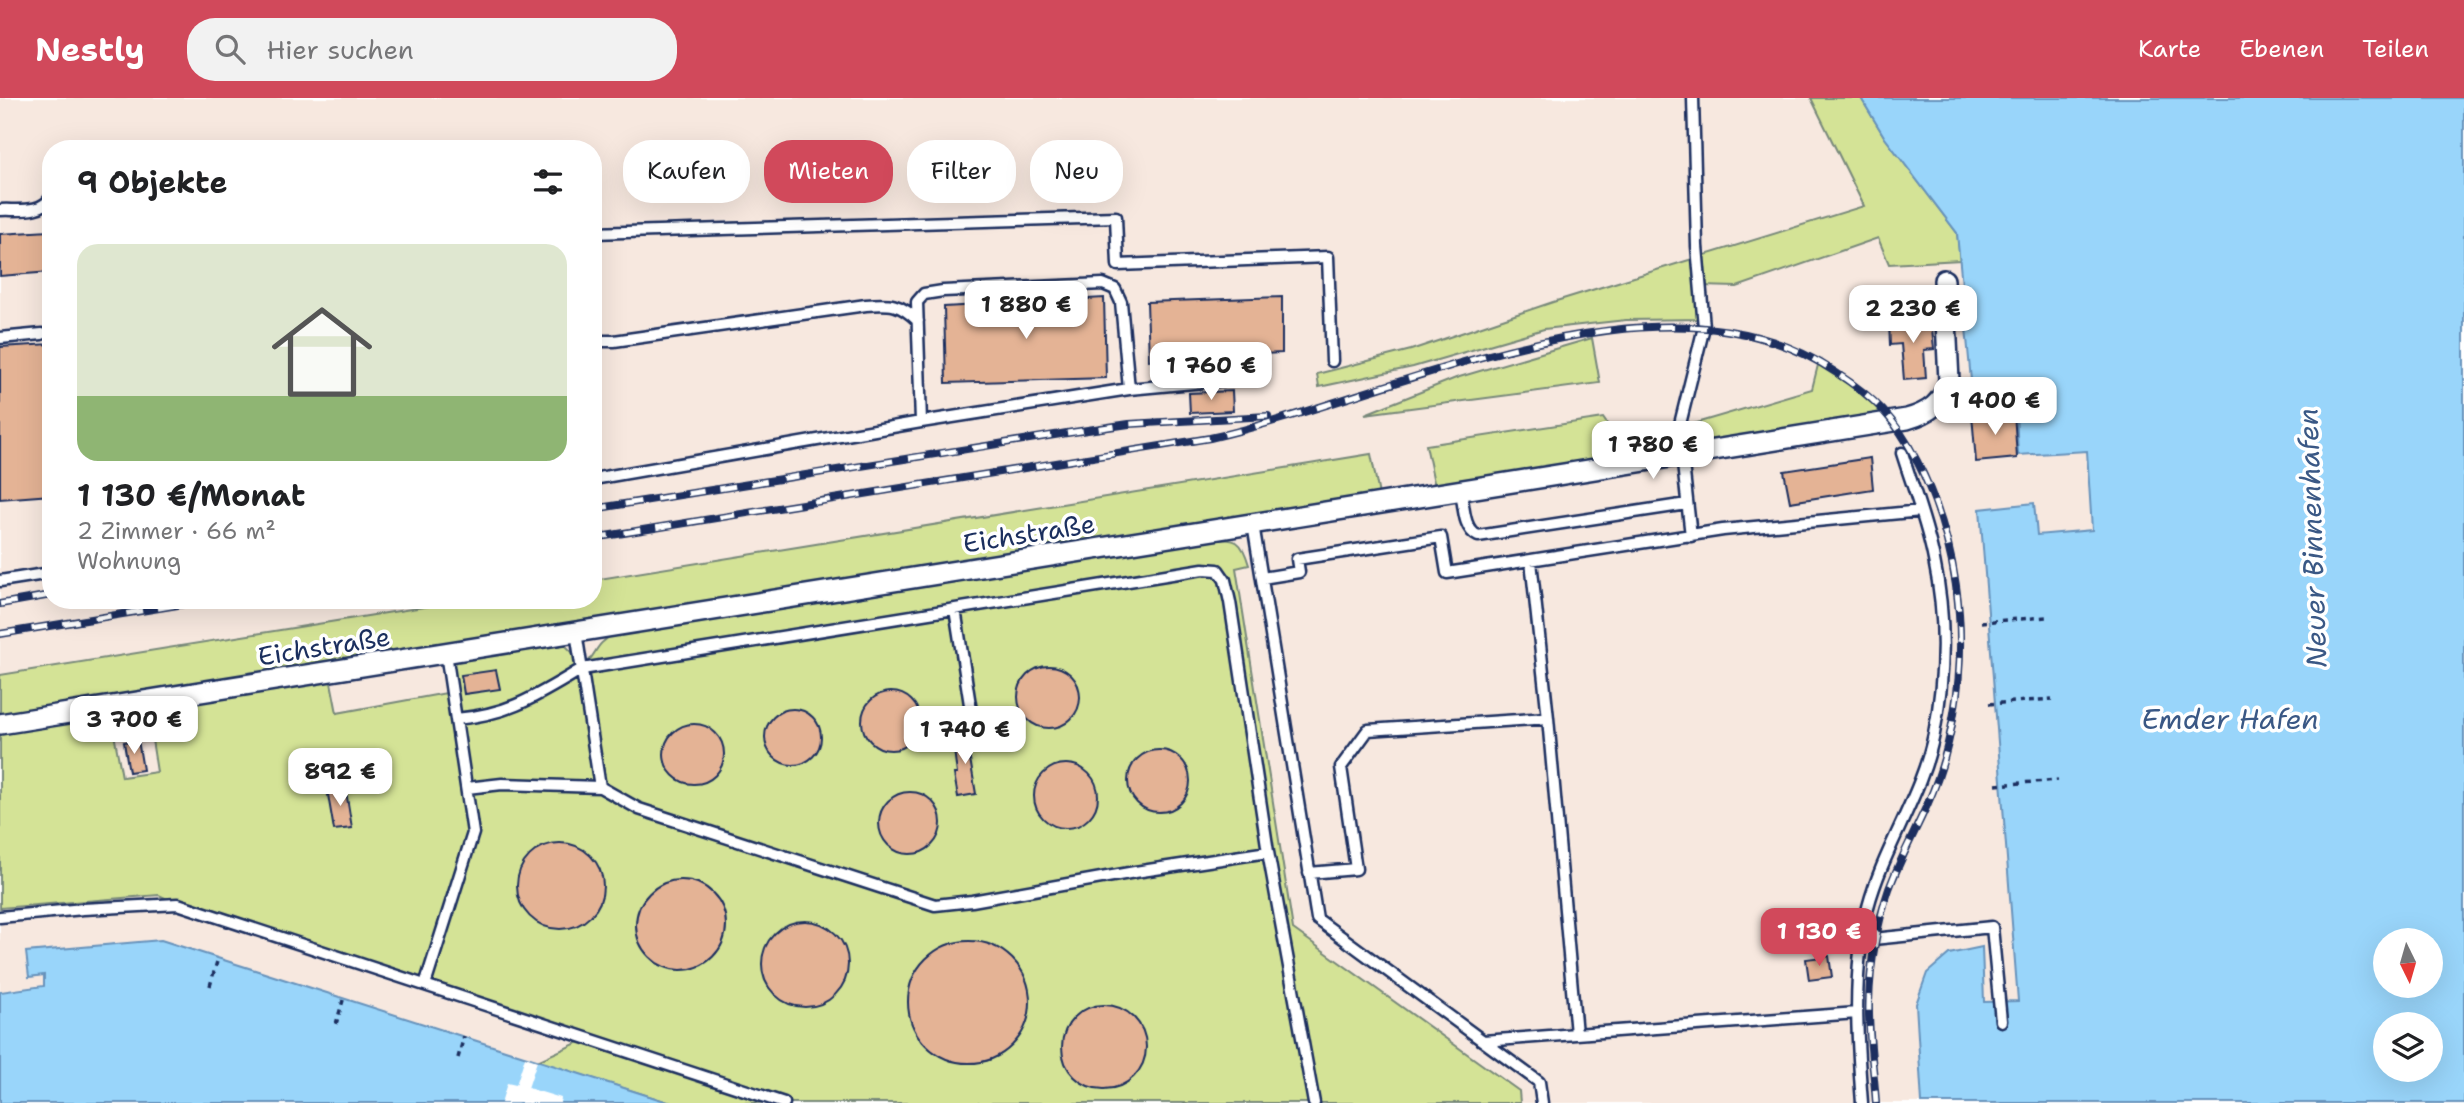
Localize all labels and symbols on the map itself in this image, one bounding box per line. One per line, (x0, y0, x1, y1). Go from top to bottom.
pin: 1 880 € (961, 282, 1091, 341)
pin: 2 230 € (1848, 286, 1978, 345)
pin: 1 760 € (1146, 342, 1276, 402)
pin: 1 400 € (1930, 378, 2060, 437)
water label: Neuer Binnenhafen (2288, 408, 2336, 668)
pin: 1 780 € (1588, 422, 1718, 481)
street label: Eichstraße (960, 505, 1098, 561)
street label: Eichstraße (255, 618, 393, 674)
pin: 3 700 € (69, 696, 199, 756)
water label: Emder Hafen (2141, 700, 2319, 738)
pin: 1 740 € (900, 706, 1030, 766)
pin: 892 € (291, 748, 389, 808)
pin: 1 130 € (1754, 908, 1884, 968)
north arrow (2373, 928, 2443, 998)

